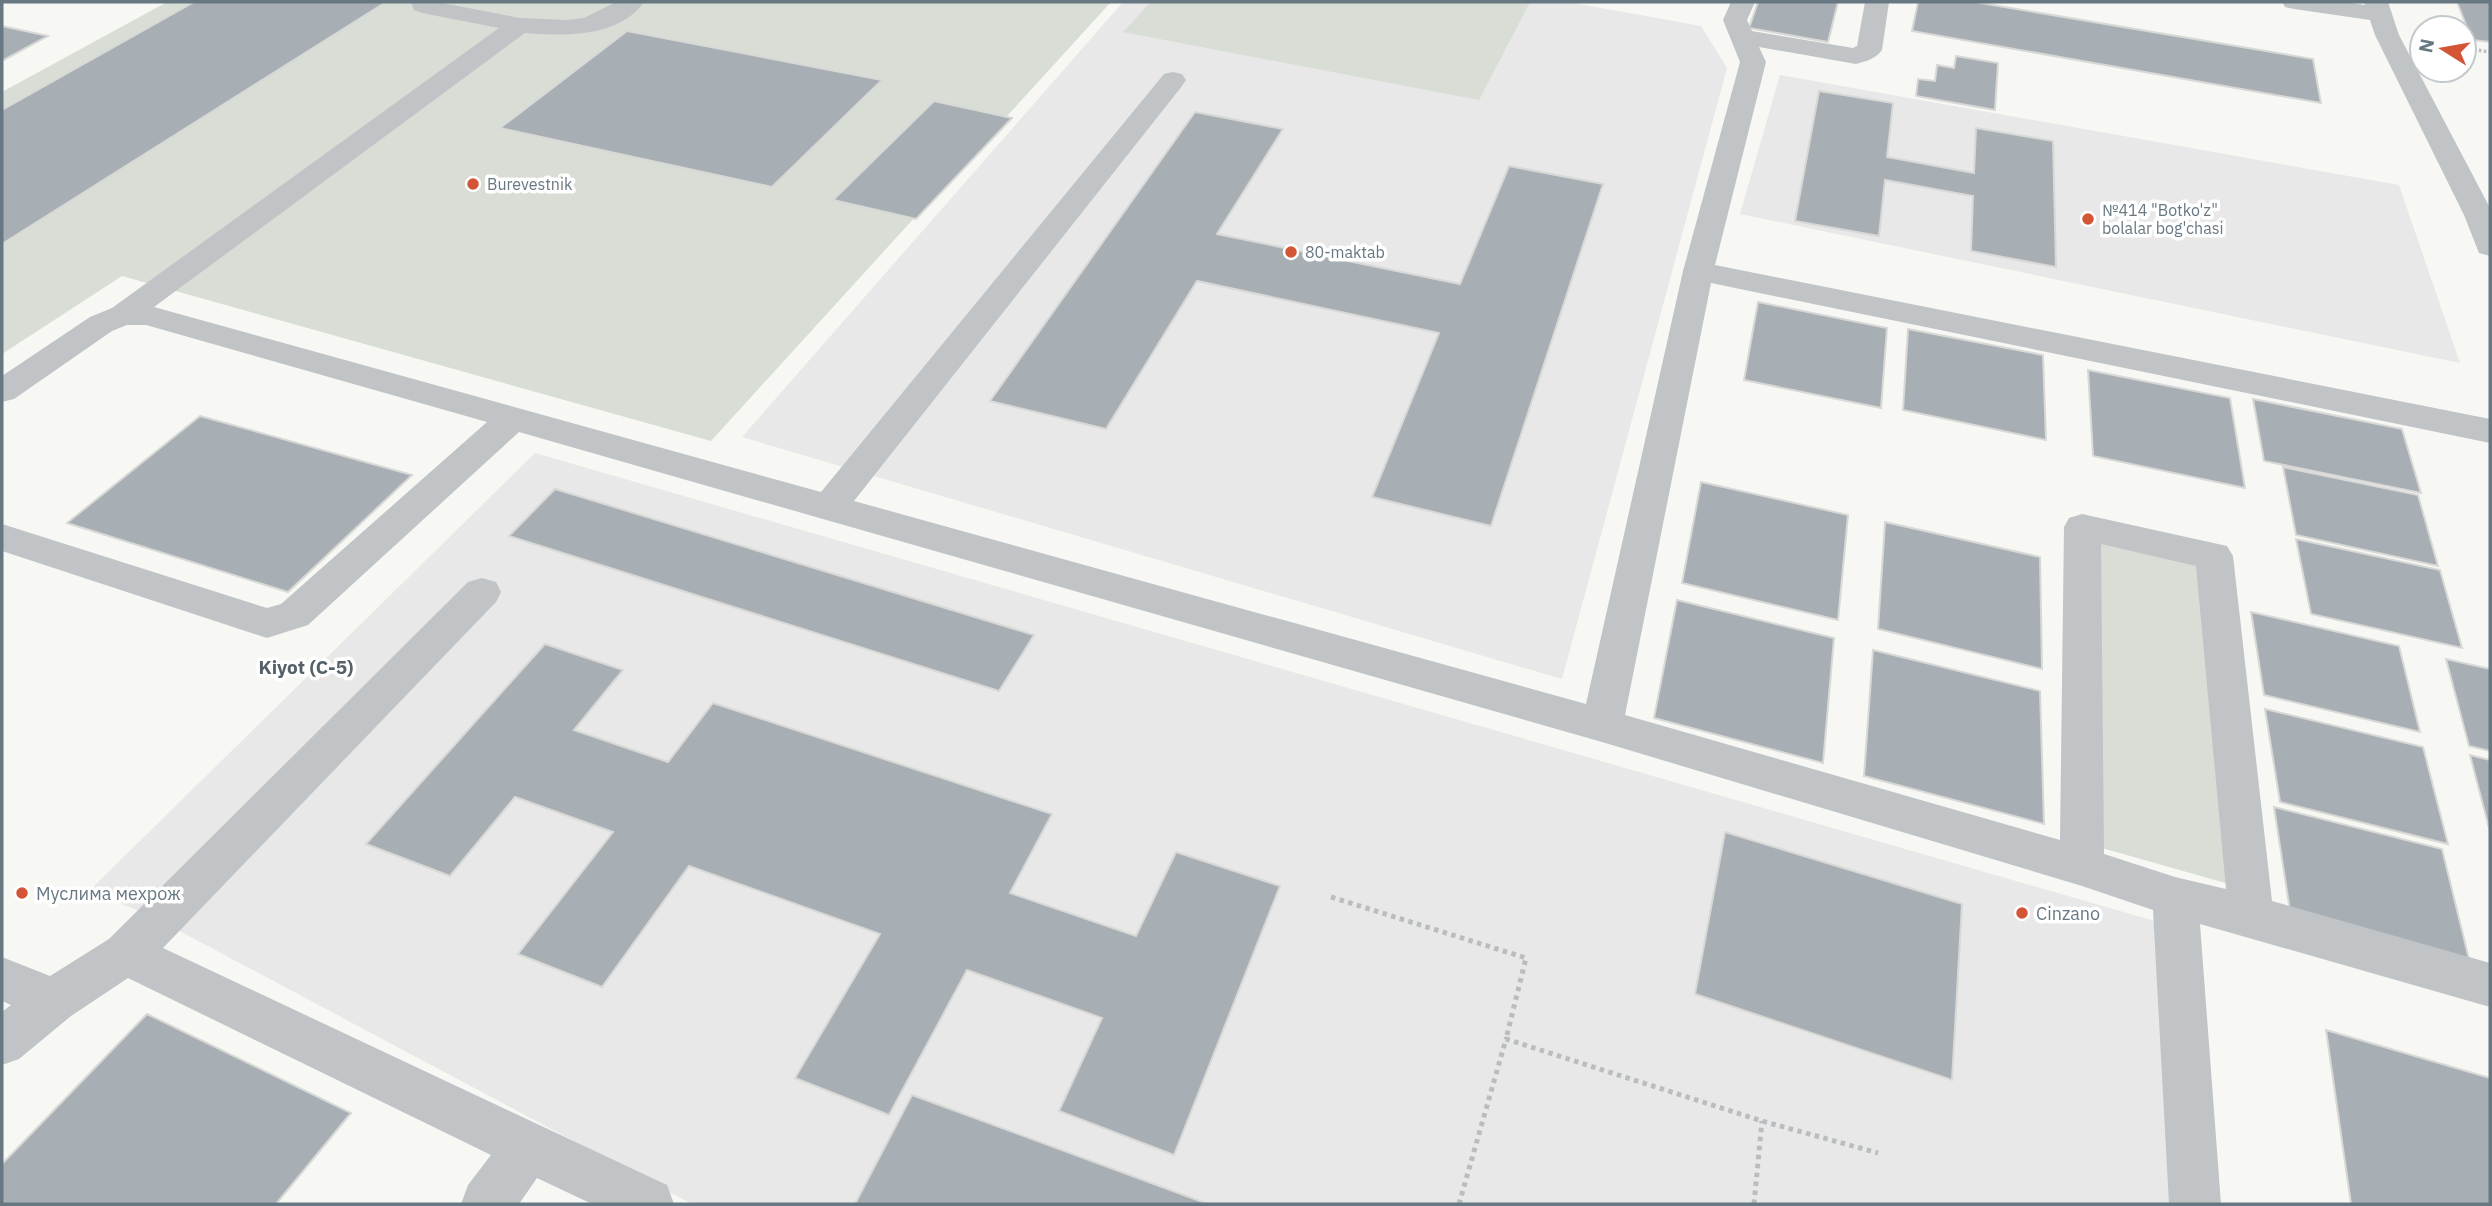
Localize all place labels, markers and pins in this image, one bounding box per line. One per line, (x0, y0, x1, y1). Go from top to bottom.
place label: Burevestnik (487, 174, 573, 194)
marker: Burevestnik (465, 176, 481, 192)
place label: №414 "Botko'z" bolalar bog'chasi (2102, 200, 2223, 238)
marker: №414 "Botko'z" bolalar bog'chasi (2080, 211, 2096, 227)
place label: 80-maktab (1305, 242, 1385, 262)
marker: 80-maktab (1283, 244, 1299, 260)
place label: Муслима мехрож (36, 882, 181, 905)
marker: Муслима мехрож (14, 885, 30, 901)
place label: Cinzano (2036, 902, 2100, 925)
marker: Cinzano (2014, 905, 2030, 921)

